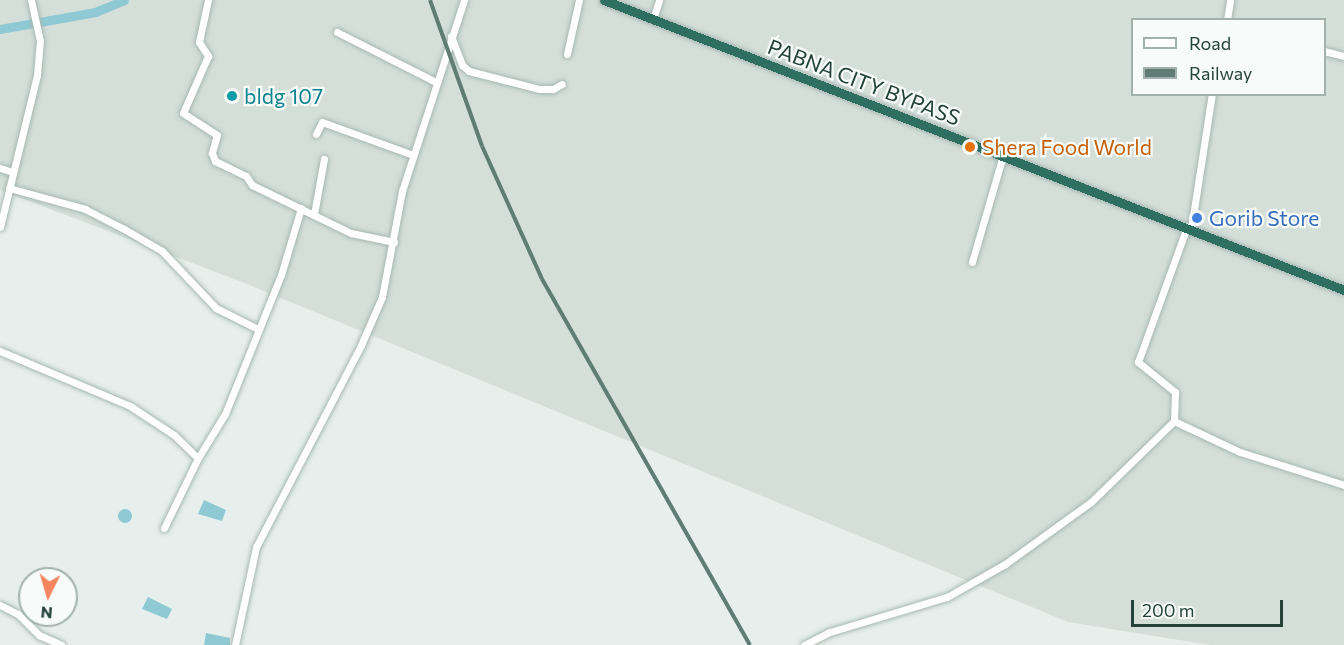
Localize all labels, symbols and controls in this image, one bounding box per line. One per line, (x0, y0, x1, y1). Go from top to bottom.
legend (1131, 18, 1326, 96)
text: Road (1189, 32, 1231, 54)
street label: PABNA CITY BYPASS (764, 34, 964, 130)
text: Railway (1189, 62, 1252, 84)
place label: bldg 107 (244, 83, 323, 109)
marker: bldg 107 (225, 89, 239, 103)
place label: Shera Food World (982, 134, 1152, 160)
marker: Shera Food World (963, 140, 977, 154)
place label: Gorib Store (1209, 205, 1319, 231)
marker: Gorib Store (1190, 211, 1204, 225)
north arrow (18, 567, 78, 627)
scale bar (1134, 588, 1286, 626)
text: 200 m (1142, 599, 1195, 621)
text: N (40, 603, 53, 623)

